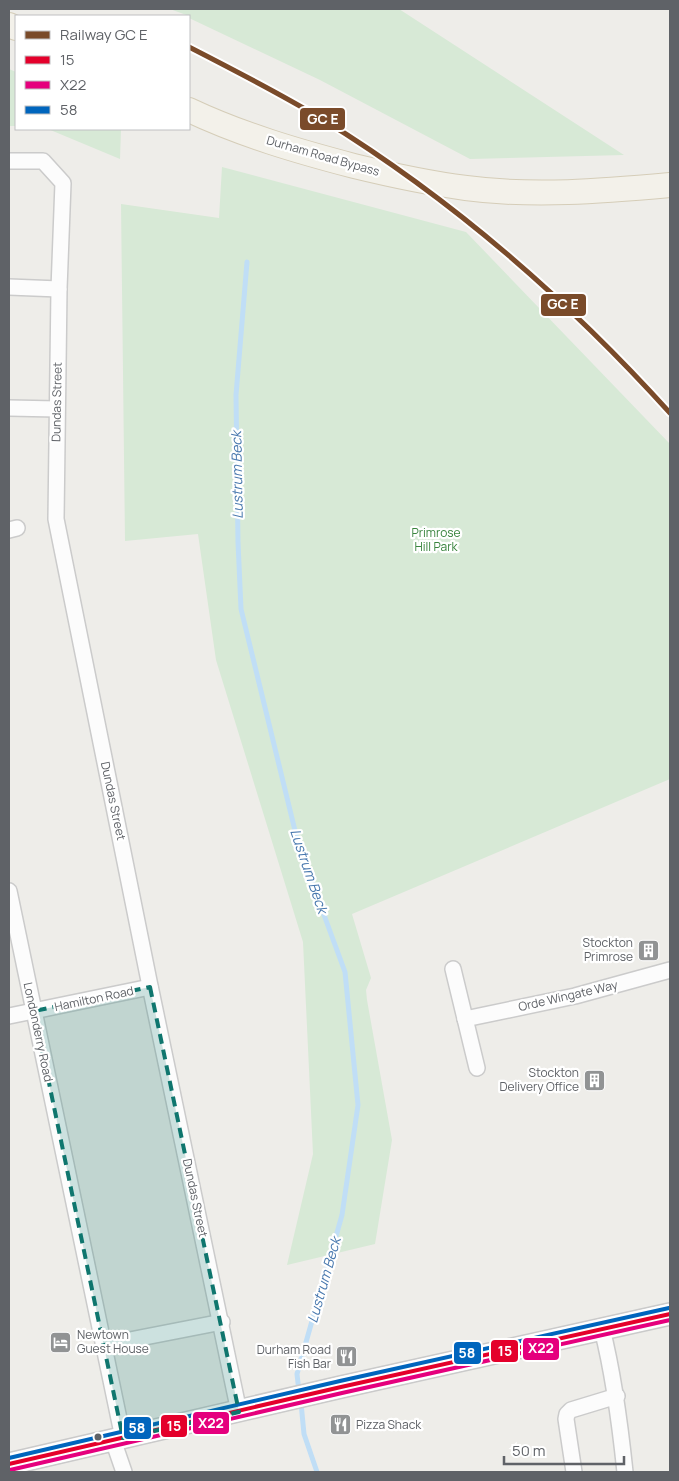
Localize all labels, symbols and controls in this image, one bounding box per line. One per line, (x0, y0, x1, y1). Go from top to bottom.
legend (15, 15, 190, 130)
text: Railway GC E (60, 24, 148, 45)
text: 15 (60, 49, 75, 70)
text: X22 (60, 74, 86, 95)
text: 58 (60, 99, 77, 120)
line badge: GC E (299, 107, 346, 131)
text: GC E (307, 109, 339, 128)
street label: Durham Road Bypass (265, 131, 382, 180)
line badge: GC E (540, 293, 587, 317)
text: GC E (547, 294, 579, 313)
street label: Dundas Street (47, 362, 66, 442)
water label: Lustrum Beck (226, 429, 247, 519)
park label: Primrose Hill Park (411, 524, 461, 555)
street label: Dundas Street (97, 760, 130, 842)
water label: Lustrum Beck (286, 826, 333, 917)
place label: Stockton Primrose (583, 934, 633, 965)
building icon: Stockton Primrose (637, 938, 661, 962)
street label: Orde Wingate Way (517, 976, 620, 1015)
street label: Londonderry Road (20, 980, 57, 1083)
street label: Hamilton Road (53, 982, 135, 1015)
place label: Stockton Delivery Office (499, 1064, 579, 1095)
building icon: Stockton Delivery Office (583, 1068, 607, 1092)
street label: Dundas Street (179, 1157, 212, 1239)
water label: Lustrum Beck (302, 1233, 345, 1325)
place label: Newtown Guest House (77, 1326, 149, 1357)
hotel icon: Newtown Guest House (49, 1330, 73, 1354)
line badge: X22 (522, 1337, 560, 1361)
text: X22 (528, 1338, 554, 1357)
line badge: 15 (490, 1339, 519, 1363)
place label: Durham Road Fish Bar (257, 1341, 332, 1372)
line badge: 58 (453, 1341, 482, 1365)
text: 15 (498, 1341, 512, 1360)
text: 58 (459, 1343, 475, 1362)
restaurant icon: Durham Road Fish Bar (335, 1345, 359, 1369)
line badge: X22 (192, 1411, 230, 1435)
text: X22 (198, 1413, 224, 1432)
restaurant icon: Pizza Shack (328, 1413, 352, 1437)
line badge: 15 (160, 1414, 188, 1438)
line badge: 58 (123, 1416, 152, 1440)
text: 15 (167, 1416, 181, 1435)
place label: Pizza Shack (356, 1416, 422, 1433)
text: 58 (129, 1418, 145, 1437)
unlabelled marker (93, 1432, 103, 1442)
scale bar (504, 1434, 624, 1466)
text: 50 m (512, 1440, 546, 1461)

